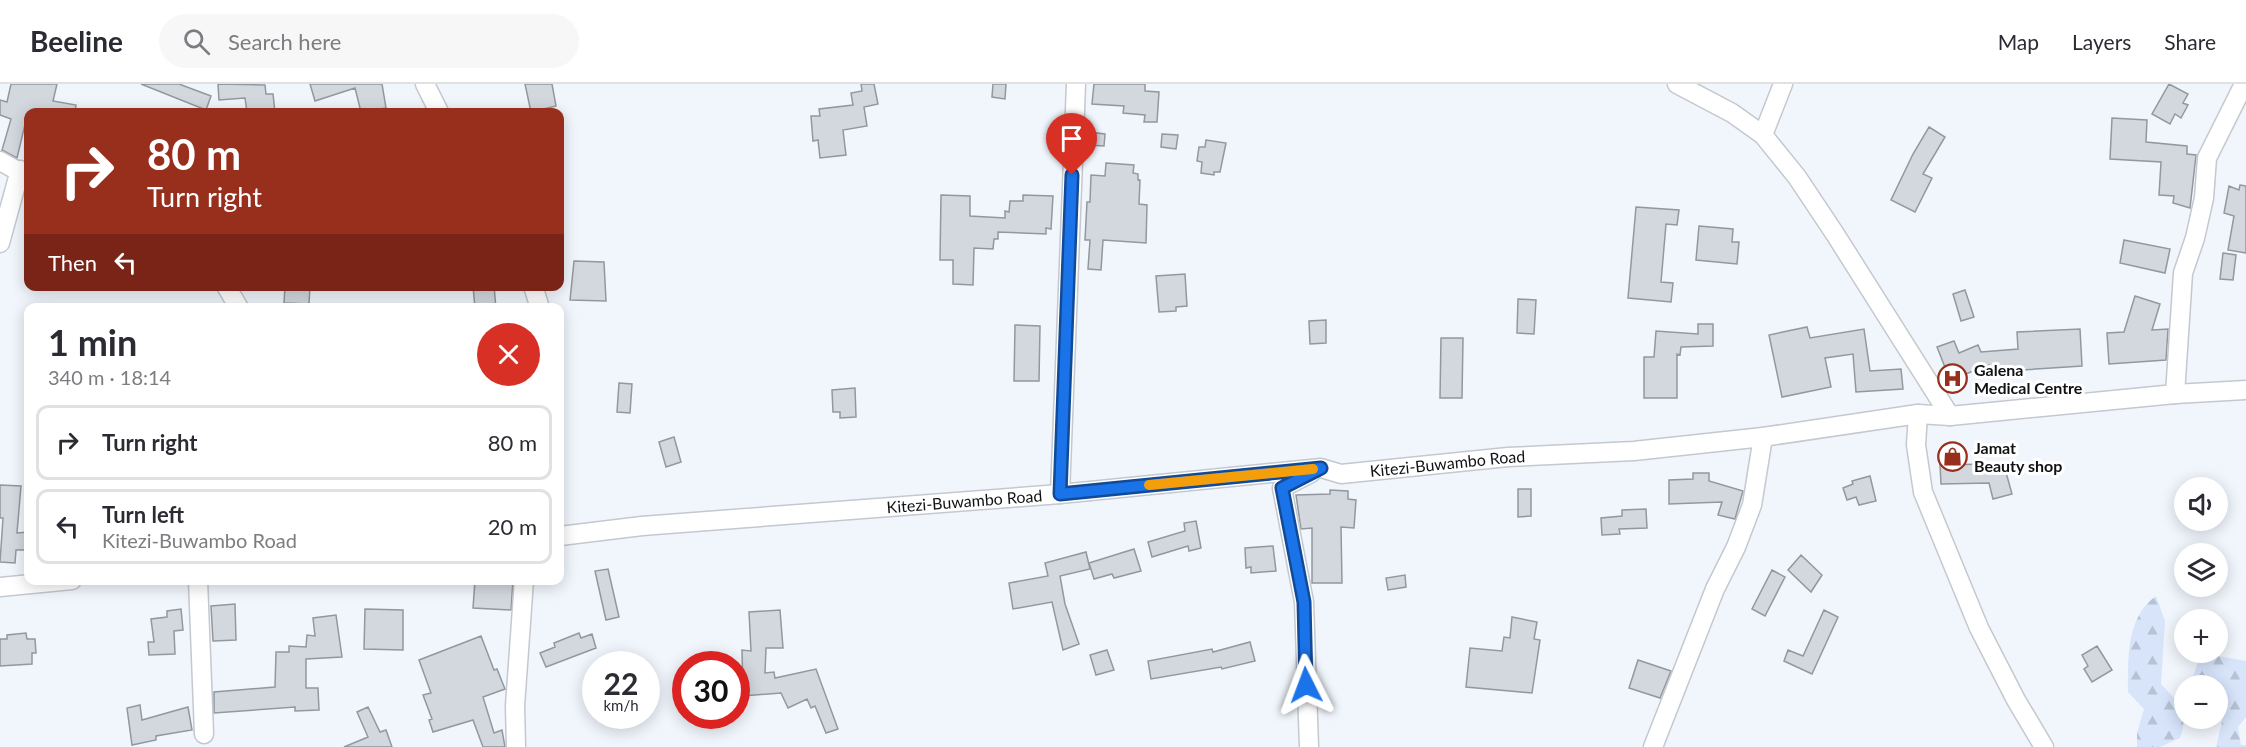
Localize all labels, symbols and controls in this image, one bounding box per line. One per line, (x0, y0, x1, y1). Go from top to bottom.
search box (159, 14, 579, 68)
text: Beeline (30, 24, 123, 58)
icon: search (180, 25, 213, 58)
text: Search here (228, 28, 341, 55)
text: Map (1998, 29, 2039, 54)
text: Layers (2072, 29, 2131, 54)
text: Share (2164, 29, 2216, 54)
pin (1046, 113, 1097, 175)
icon: arrive (1055, 122, 1088, 155)
text: 80 m (147, 129, 241, 179)
icon: right (48, 132, 126, 210)
text: Turn right (147, 180, 262, 213)
icon: left (109, 246, 142, 279)
text: Then (48, 249, 97, 276)
text: 1 min (48, 320, 137, 364)
button: close (477, 323, 540, 386)
place label: Galena Medical Centre (1974, 360, 2083, 397)
hospital icon: Galena Medical Centre (1937, 363, 1969, 395)
text: 340 m · 18:14 (48, 365, 171, 389)
icon: right (51, 426, 84, 459)
text: Turn right (102, 429, 197, 456)
text: 80 m (488, 429, 537, 456)
place label: Jamat Beauty shop (1974, 438, 2062, 475)
shop icon: Jamat Beauty shop (1937, 441, 1969, 473)
street label: Kitezi-Buwambo Road (1369, 446, 1526, 480)
map controls (2174, 477, 2228, 729)
button: sound (2174, 477, 2228, 531)
street label: Kitezi-Buwambo Road (886, 485, 1043, 516)
text: Turn left (102, 501, 184, 528)
icon: left (51, 510, 84, 543)
text: 20 m (488, 513, 537, 540)
text: Kitezi-Buwambo Road (102, 528, 297, 552)
button: layers (2174, 543, 2228, 597)
button: + (2174, 609, 2228, 663)
speed limit sign: 30 (672, 651, 750, 729)
position arrow (1274, 653, 1338, 717)
text: 22 (604, 665, 638, 701)
button: − (2174, 675, 2228, 729)
text: km/h (603, 696, 639, 714)

